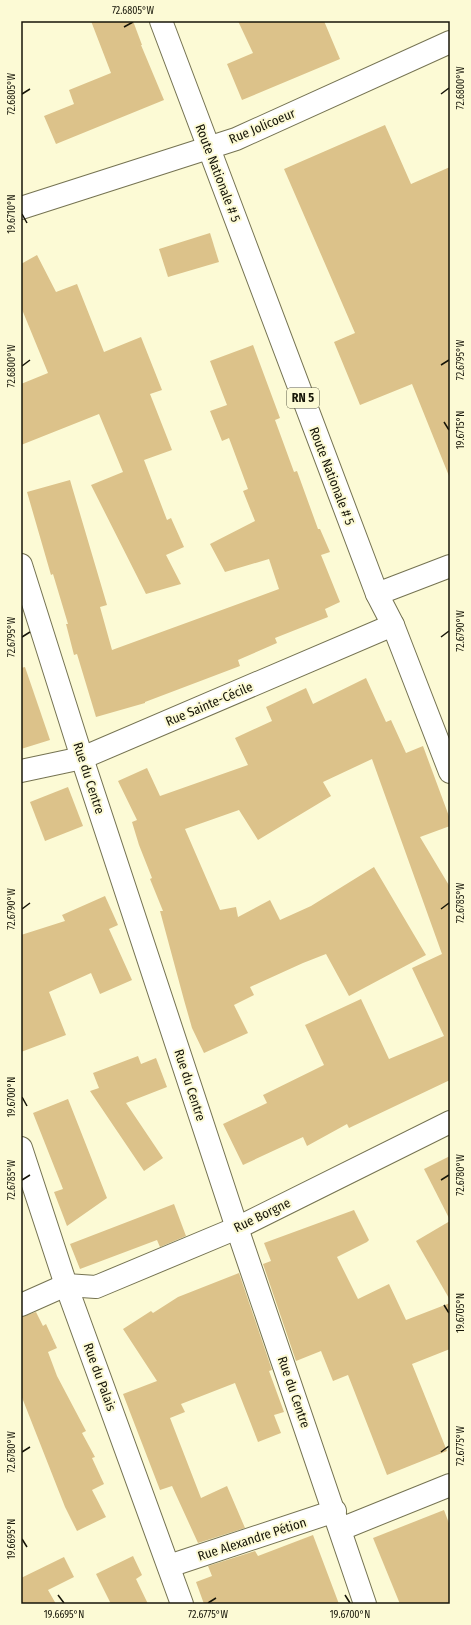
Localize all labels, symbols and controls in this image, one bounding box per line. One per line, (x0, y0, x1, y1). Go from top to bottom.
text: 72.6805°W (112, 5, 155, 17)
text: 72.6800°W (455, 66, 467, 109)
text: 72.6805°W (6, 72, 18, 115)
street label: Rue Jolicoeur (227, 105, 298, 147)
street label: Route Nationale # 5 (192, 122, 244, 224)
text: 19.6710°N (6, 194, 18, 234)
text: 72.6795°W (455, 339, 467, 380)
text: 72.6800°W (6, 344, 18, 387)
road number: RN 5 (287, 388, 319, 408)
text: 19.6715°N (455, 411, 467, 449)
street label: Route Nationale # 5 (306, 425, 358, 527)
text: 72.6790°W (455, 610, 467, 652)
text: 72.6795°W (6, 616, 18, 657)
street label: Rue Sainte-Cécile (163, 679, 255, 729)
street label: Rue du Centre (70, 740, 108, 816)
text: 72.6785°W (455, 882, 467, 923)
text: 72.6790°W (6, 888, 18, 930)
street label: Rue du Centre (171, 1047, 209, 1123)
text: 19.6700°N (6, 1077, 18, 1117)
text: 72.6780°W (455, 1154, 467, 1196)
text: 72.6785°W (6, 1159, 18, 1200)
street label: Rue Borgne (231, 1195, 293, 1235)
text: 19.6705°N (455, 1293, 467, 1333)
street label: Rue du Palais (81, 1341, 119, 1413)
street label: Rue du Centre (275, 1354, 313, 1430)
text: 72.6775°W (455, 1426, 467, 1466)
text: 72.6780°W (6, 1431, 18, 1473)
street label: Rue Alexandre Pétion (196, 1514, 308, 1564)
text: 19.6695°N (6, 1519, 18, 1559)
text: 19.6695°N (44, 1609, 84, 1621)
text: 72.6775°W (188, 1609, 228, 1621)
text: 19.6700°N (330, 1609, 370, 1621)

